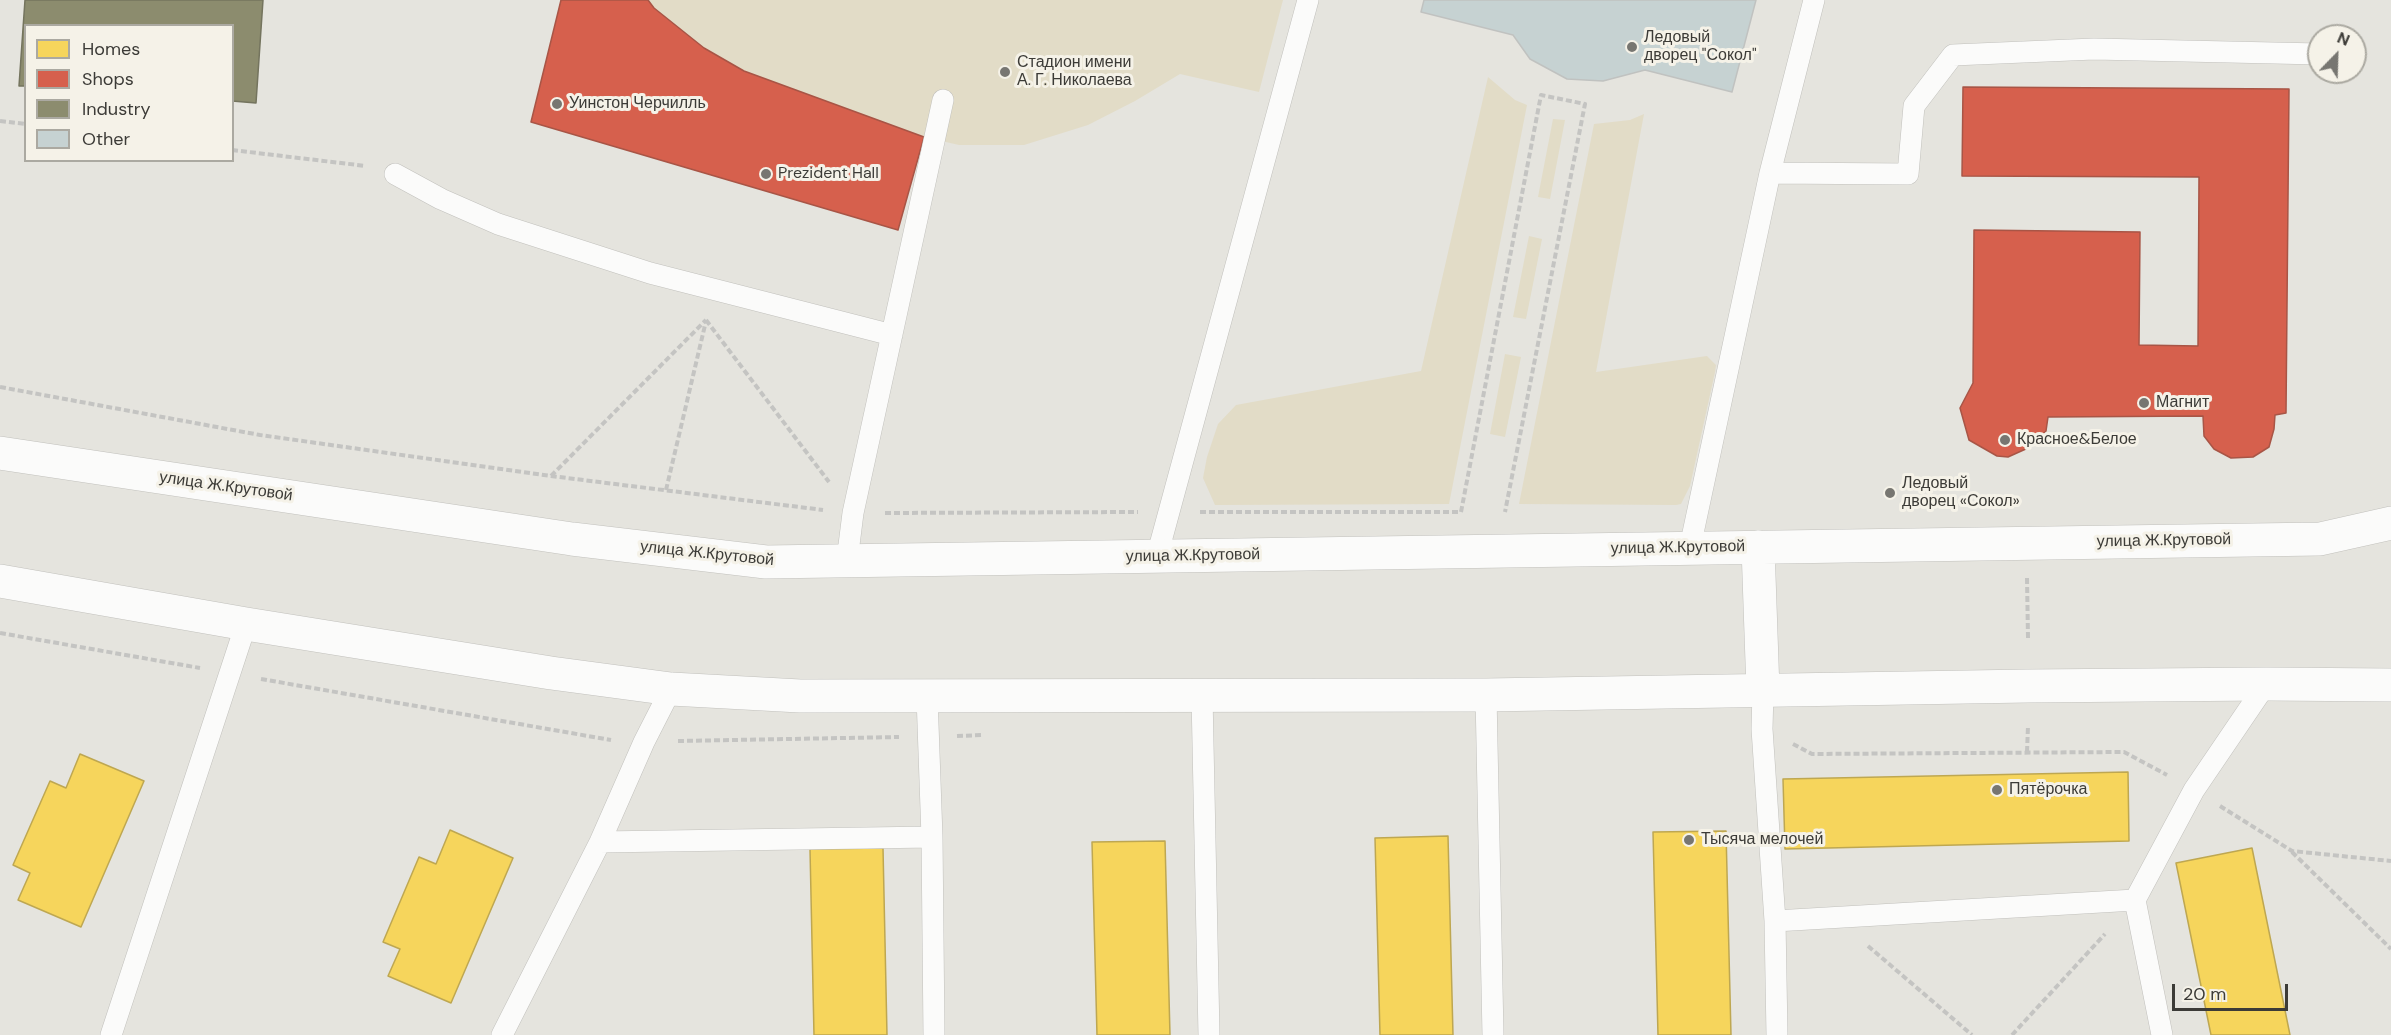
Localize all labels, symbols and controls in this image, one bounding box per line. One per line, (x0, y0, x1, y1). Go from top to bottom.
legend (24, 24, 234, 162)
north arrow (2307, 24, 2367, 84)
text: N (2334, 27, 2353, 51)
place label: Ледовый дворец "Сокол" (1644, 28, 1757, 66)
text: Homes (82, 37, 140, 61)
marker: Ледовый дворец "Сокол" (1625, 40, 1639, 54)
place label: Стадион имени А. Г. Николаева (1017, 53, 1132, 91)
marker: Стадион имени А. Г. Николаева (998, 65, 1012, 79)
text: Shops (82, 67, 134, 91)
place label: Уинстон Черчилль (569, 94, 706, 114)
text: Industry (82, 97, 151, 121)
marker: Уинстон Черчилль (550, 97, 564, 111)
text: Other (82, 127, 130, 151)
place label: Prezident Hall (778, 164, 879, 184)
marker: Prezident Hall (759, 167, 773, 181)
place label: Магнит (2156, 393, 2209, 413)
marker: Магнит (2137, 396, 2151, 410)
place label: Красное&Белое (2017, 430, 2137, 450)
marker: Красное&Белое (1998, 433, 2012, 447)
street label: улица Ж.Крутовой (158, 468, 294, 506)
place label: Ледовый дворец «Сокол» (1902, 474, 2020, 512)
marker: Ледовый дворец «Сокол» (1883, 486, 1897, 500)
street label: улица Ж.Крутовой (2097, 530, 2231, 552)
street label: улица Ж.Крутовой (639, 537, 775, 571)
street label: улица Ж.Крутовой (1611, 537, 1745, 559)
street label: улица Ж.Крутовой (1126, 545, 1260, 567)
place label: Пятёрочка (2009, 780, 2087, 800)
marker: Пятёрочка (1990, 783, 2004, 797)
place label: Тысяча мелочей (1701, 830, 1823, 850)
marker: Тысяча мелочей (1682, 833, 1696, 847)
scale bar (2175, 972, 2290, 1010)
text: 20 m (2183, 982, 2226, 1006)

